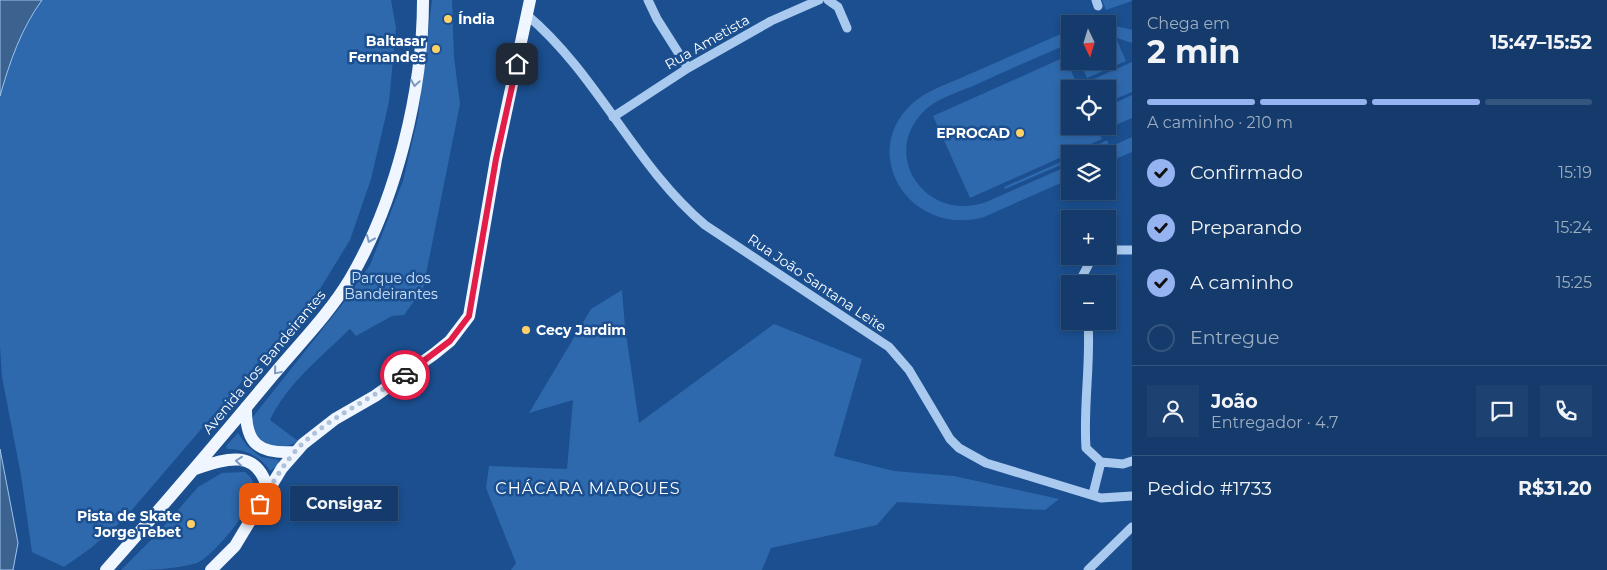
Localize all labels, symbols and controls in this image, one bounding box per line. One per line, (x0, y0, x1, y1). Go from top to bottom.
place label: Índia (458, 10, 495, 28)
street label: Rua Ametista (661, 11, 753, 73)
marker: Índia (442, 13, 454, 25)
text: Chega em (1147, 14, 1230, 33)
north arrow (1061, 15, 1116, 70)
map controls (1061, 15, 1116, 330)
text: 15:47–15:52 (1490, 31, 1592, 54)
place label: Baltasar Fernandes (348, 32, 427, 66)
text: 2 min (1147, 32, 1240, 71)
marker: Baltasar Fernandes (430, 43, 442, 55)
pin (496, 43, 538, 85)
icon: home (503, 50, 531, 78)
one-way arrow (410, 79, 420, 88)
button: locate (1061, 80, 1116, 135)
text: A caminho · 210 m (1147, 113, 1293, 132)
place label: EPROCAD (936, 124, 1010, 142)
marker: EPROCAD (1014, 127, 1026, 139)
button: layers (1061, 145, 1116, 200)
icon: check (1147, 159, 1175, 187)
text: Confirmado (1190, 161, 1303, 184)
text: 15:19 (1558, 163, 1592, 182)
button: + (1061, 210, 1116, 265)
icon: check (1147, 214, 1175, 242)
text: Preparando (1190, 216, 1302, 239)
text: 15:24 (1554, 218, 1592, 237)
street label: Rua João Santana Leite (744, 230, 890, 336)
one-way arrow (366, 234, 377, 243)
park label: Parque dos Bandeirantes (344, 269, 438, 303)
icon: check (1147, 269, 1175, 297)
text: A caminho (1190, 271, 1293, 294)
text: 15:25 (1556, 273, 1592, 292)
button: − (1061, 275, 1116, 330)
street label: Avenida dos Bandeirantes (198, 286, 330, 438)
place label: Cecy Jardim (536, 321, 626, 339)
marker: Cecy Jardim (520, 324, 532, 336)
text: Entregue (1190, 326, 1279, 349)
courier (380, 350, 430, 400)
icon: car (391, 361, 419, 389)
one-way arrow (273, 365, 282, 374)
button: person (1147, 385, 1199, 437)
button: chat (1476, 385, 1528, 437)
button: phone (1540, 385, 1592, 437)
text: João (1211, 390, 1258, 413)
text: Entregador · 4.7 (1211, 413, 1339, 432)
one-way arrow (235, 455, 243, 466)
text: Pedido #1733 (1147, 477, 1272, 500)
text: R$31.20 (1518, 477, 1592, 500)
district label: CHÁCARA MARQUES (495, 479, 681, 498)
pin (239, 483, 281, 525)
callout: Consigaz (290, 486, 398, 522)
icon: bag (246, 490, 274, 518)
text: Consigaz (306, 494, 382, 513)
place label: Pista de Skate Jorge Tebet (77, 507, 181, 541)
marker: Pista de Skate Jorge Tebet (185, 518, 197, 530)

